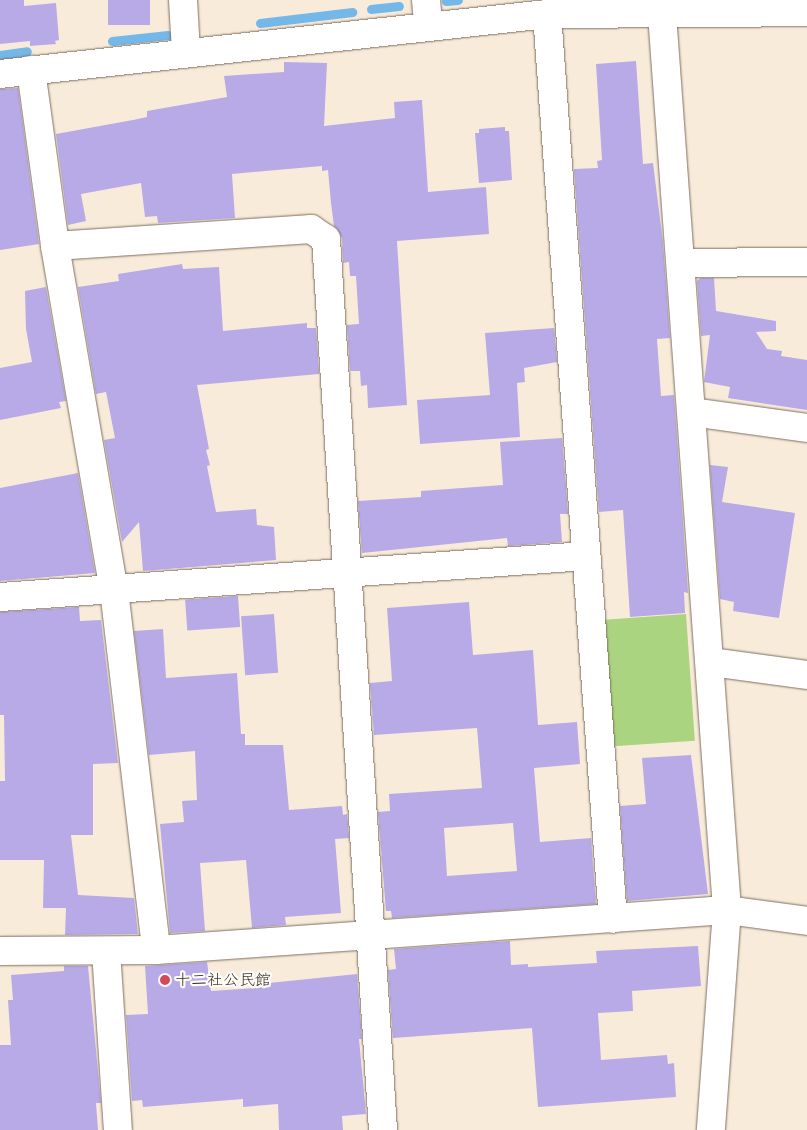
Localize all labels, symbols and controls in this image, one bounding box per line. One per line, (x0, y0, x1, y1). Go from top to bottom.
place label: 十二社公民館 (175, 970, 271, 990)
marker: 十二社公民館 (159, 974, 171, 986)

